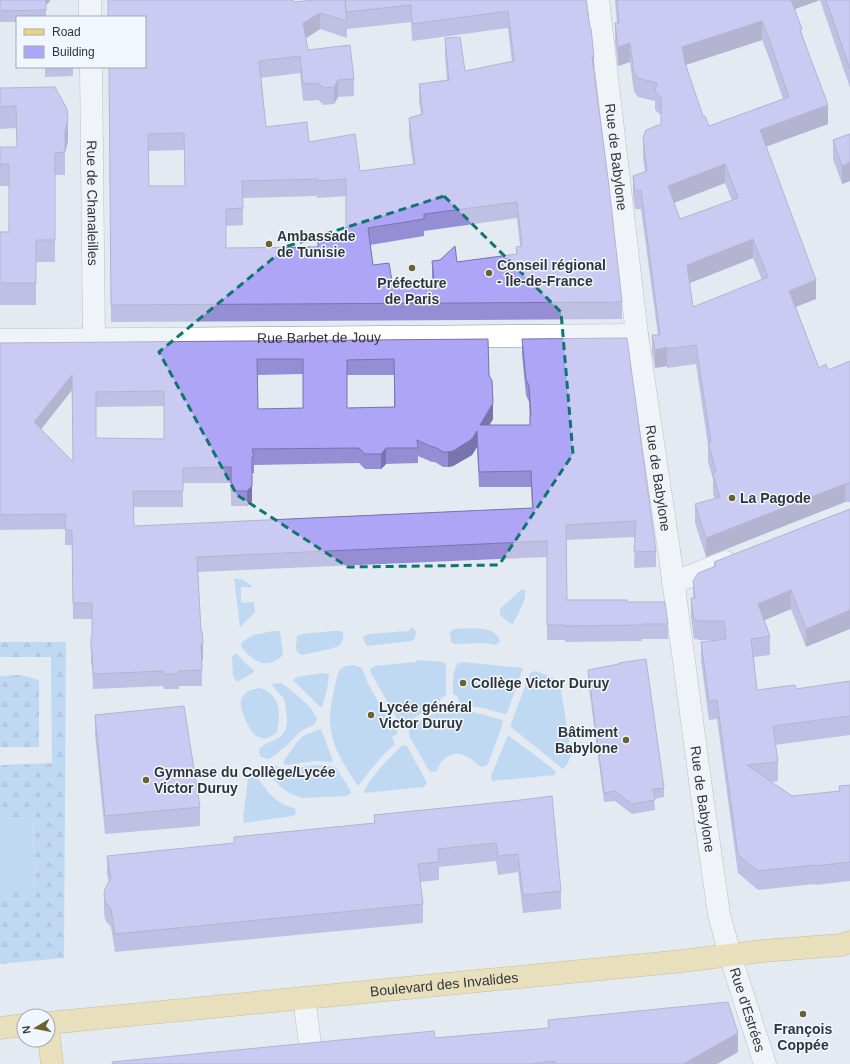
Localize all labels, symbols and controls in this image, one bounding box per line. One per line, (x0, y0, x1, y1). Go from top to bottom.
legend (16, 16, 146, 68)
text: Road (52, 25, 81, 39)
text: Building (52, 45, 95, 59)
street label: Rue de Babylone (602, 103, 630, 211)
street label: Rue de Chanaleilles (84, 140, 101, 266)
place label: Ambassade de Tunisie (277, 228, 356, 260)
marker: Ambassade de Tunisie (264, 239, 274, 249)
place label: Conseil régional - Île-de-France (497, 257, 606, 289)
marker: Préfecture de Paris (407, 263, 417, 273)
marker: Conseil régional - Île-de-France (484, 268, 494, 278)
place label: Préfecture de Paris (377, 275, 447, 307)
street label: Rue Barbet de Jouy (257, 329, 381, 346)
street label: Rue de Babylone (642, 424, 674, 533)
place label: La Pagode (740, 490, 811, 506)
marker: La Pagode (727, 493, 737, 503)
place label: Collège Victor Duruy (471, 675, 609, 691)
marker: Collège Victor Duruy (458, 678, 468, 688)
place label: Lycée général Victor Duruy (379, 699, 472, 731)
marker: Lycée général Victor Duruy (366, 710, 376, 720)
place label: Bâtiment Babylone (555, 724, 618, 756)
marker: Bâtiment Babylone (621, 735, 631, 745)
street label: Rue de Babylone (687, 745, 718, 854)
place label: Gymnase du Collège/Lycée Victor Duruy (154, 764, 336, 796)
marker: Gymnase du Collège/Lycée Victor Duruy (141, 775, 151, 785)
street label: Rue d'Estrées (727, 966, 769, 1054)
street label: Boulevard des Invalides (369, 969, 519, 1000)
north arrow (16, 1008, 56, 1048)
marker: François Coppée (798, 1009, 808, 1019)
place label: François Coppée (774, 1021, 832, 1053)
text: N (20, 1025, 33, 1035)

